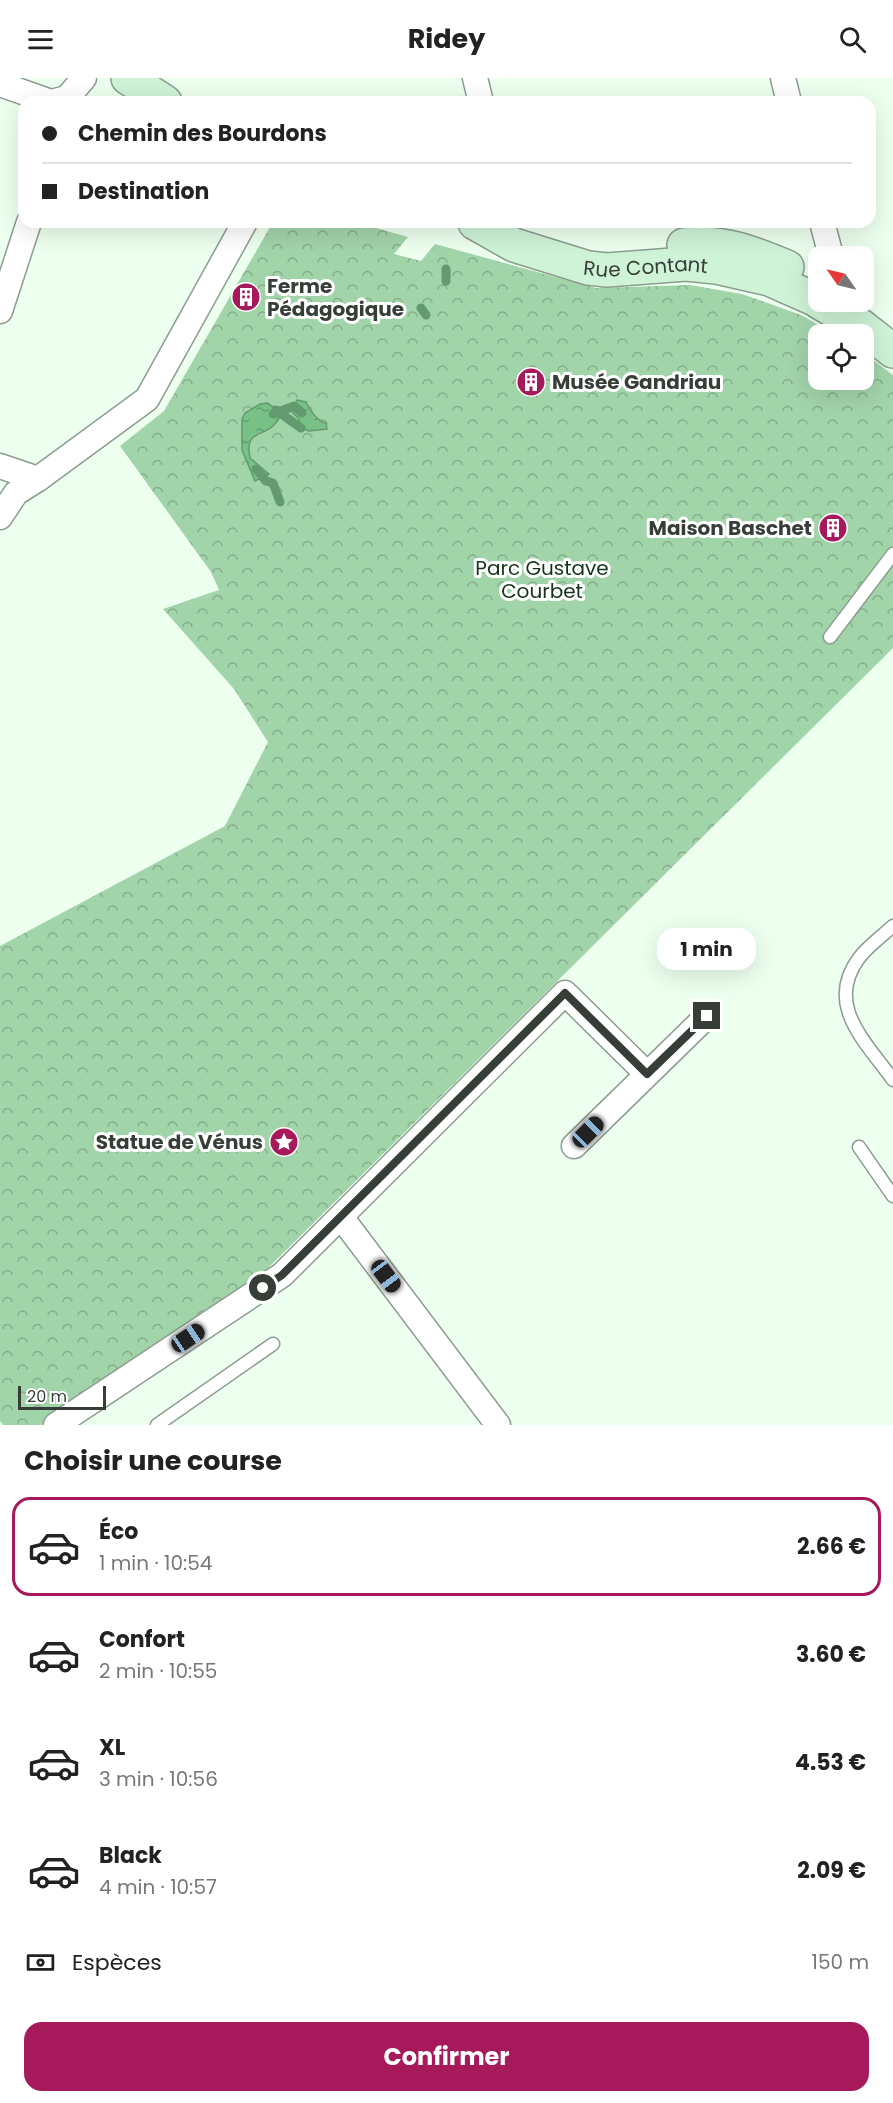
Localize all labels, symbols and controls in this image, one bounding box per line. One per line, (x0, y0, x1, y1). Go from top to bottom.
text: Ridey (408, 20, 485, 57)
icon: menu (24, 23, 57, 56)
icon: search (836, 23, 869, 56)
text: Chemin des Bourdons (78, 118, 327, 149)
text: Destination (78, 176, 209, 207)
north arrow (808, 246, 874, 312)
map controls (808, 246, 874, 390)
street label: Rue Contant (582, 250, 709, 284)
place label: Ferme Pédagogique (267, 272, 404, 323)
building icon: Ferme Pédagogique (230, 281, 262, 313)
button: locate (808, 324, 874, 390)
building icon: Musée Gandriau (515, 366, 547, 398)
place label: Musée Gandriau (552, 368, 721, 396)
building icon: Maison Baschet (817, 512, 849, 544)
place label: Maison Baschet (649, 514, 812, 542)
park label: Parc Gustave Courbet (475, 554, 609, 605)
callout: 1 min (658, 929, 756, 971)
text: 1 min (680, 935, 733, 963)
route end (693, 1002, 720, 1029)
car (569, 1113, 607, 1151)
place icon: Statue de Vénus (268, 1126, 300, 1158)
place label: Statue de Vénus (96, 1128, 263, 1156)
car (368, 1256, 404, 1296)
route start (249, 1274, 276, 1301)
car (168, 1320, 208, 1356)
scale bar (18, 1383, 106, 1410)
text: 20 m (27, 1385, 67, 1408)
text: Choisir une course (24, 1442, 282, 1479)
text: Éco (99, 1516, 138, 1547)
icon: car (27, 1520, 81, 1574)
text: 2.66 € (797, 1531, 866, 1562)
text: 1 min · 10:54 (99, 1549, 212, 1577)
text: Confort (99, 1624, 185, 1655)
icon: car (27, 1628, 81, 1682)
text: 3.60 € (796, 1639, 866, 1670)
text: 2 min · 10:55 (99, 1657, 217, 1685)
text: XL (99, 1732, 125, 1763)
icon: car (27, 1736, 81, 1790)
text: 4.53 € (795, 1747, 866, 1778)
text: 3 min · 10:56 (99, 1765, 218, 1793)
text: Black (99, 1840, 162, 1871)
icon: car (27, 1844, 81, 1898)
text: 2.09 € (797, 1855, 866, 1886)
text: 4 min · 10:57 (99, 1873, 217, 1901)
icon: cash (24, 1946, 57, 1979)
text: Espèces (72, 1947, 162, 1978)
text: 150 m (812, 1948, 869, 1976)
button: Confirmer (24, 2022, 869, 2091)

